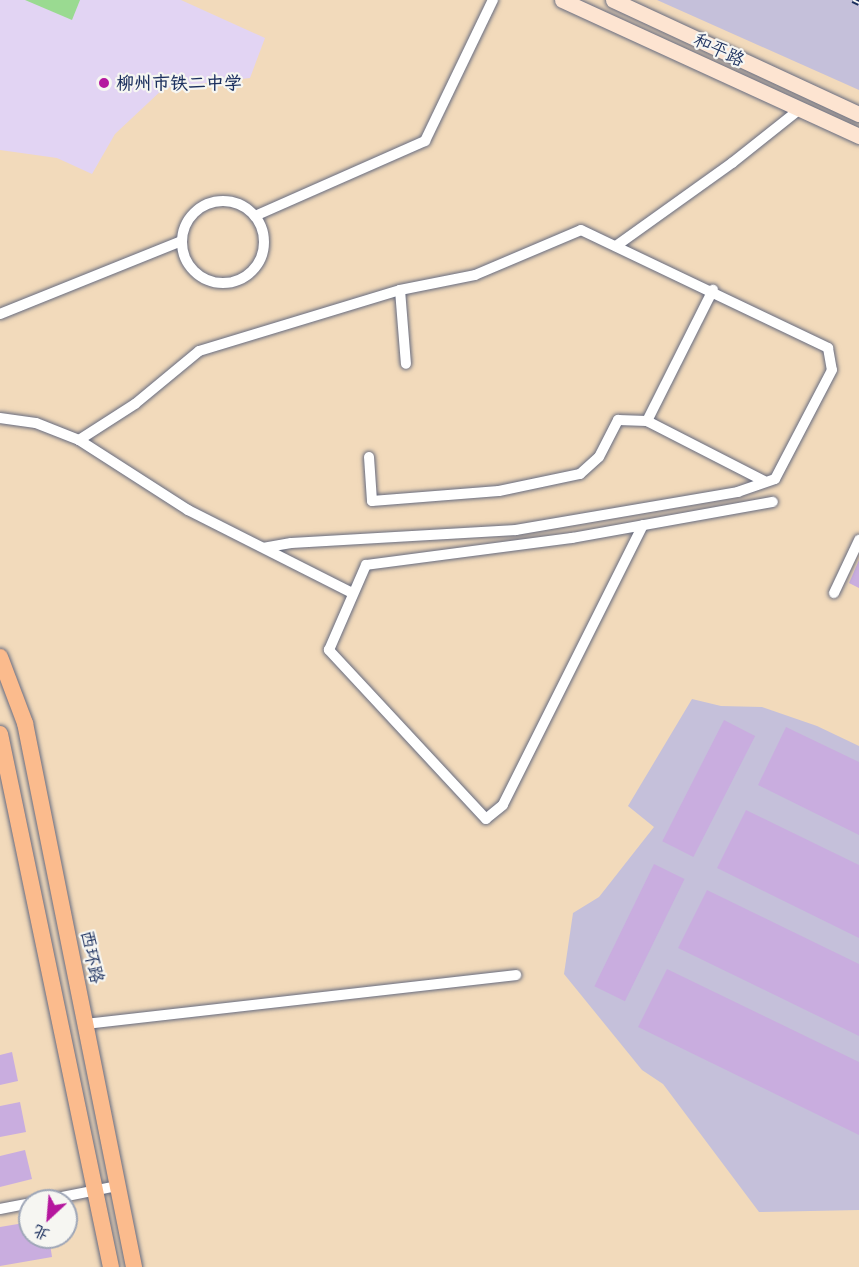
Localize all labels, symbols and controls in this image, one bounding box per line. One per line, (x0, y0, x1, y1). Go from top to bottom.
street label: 和平路 (690, 29, 748, 71)
place label: 柳州市铁二中学 (116, 72, 242, 94)
marker: 柳州市铁二中学 (97, 76, 111, 90)
street label: 西环路 (76, 928, 108, 986)
north arrow (18, 1189, 78, 1249)
text: 北 (29, 1220, 53, 1247)

